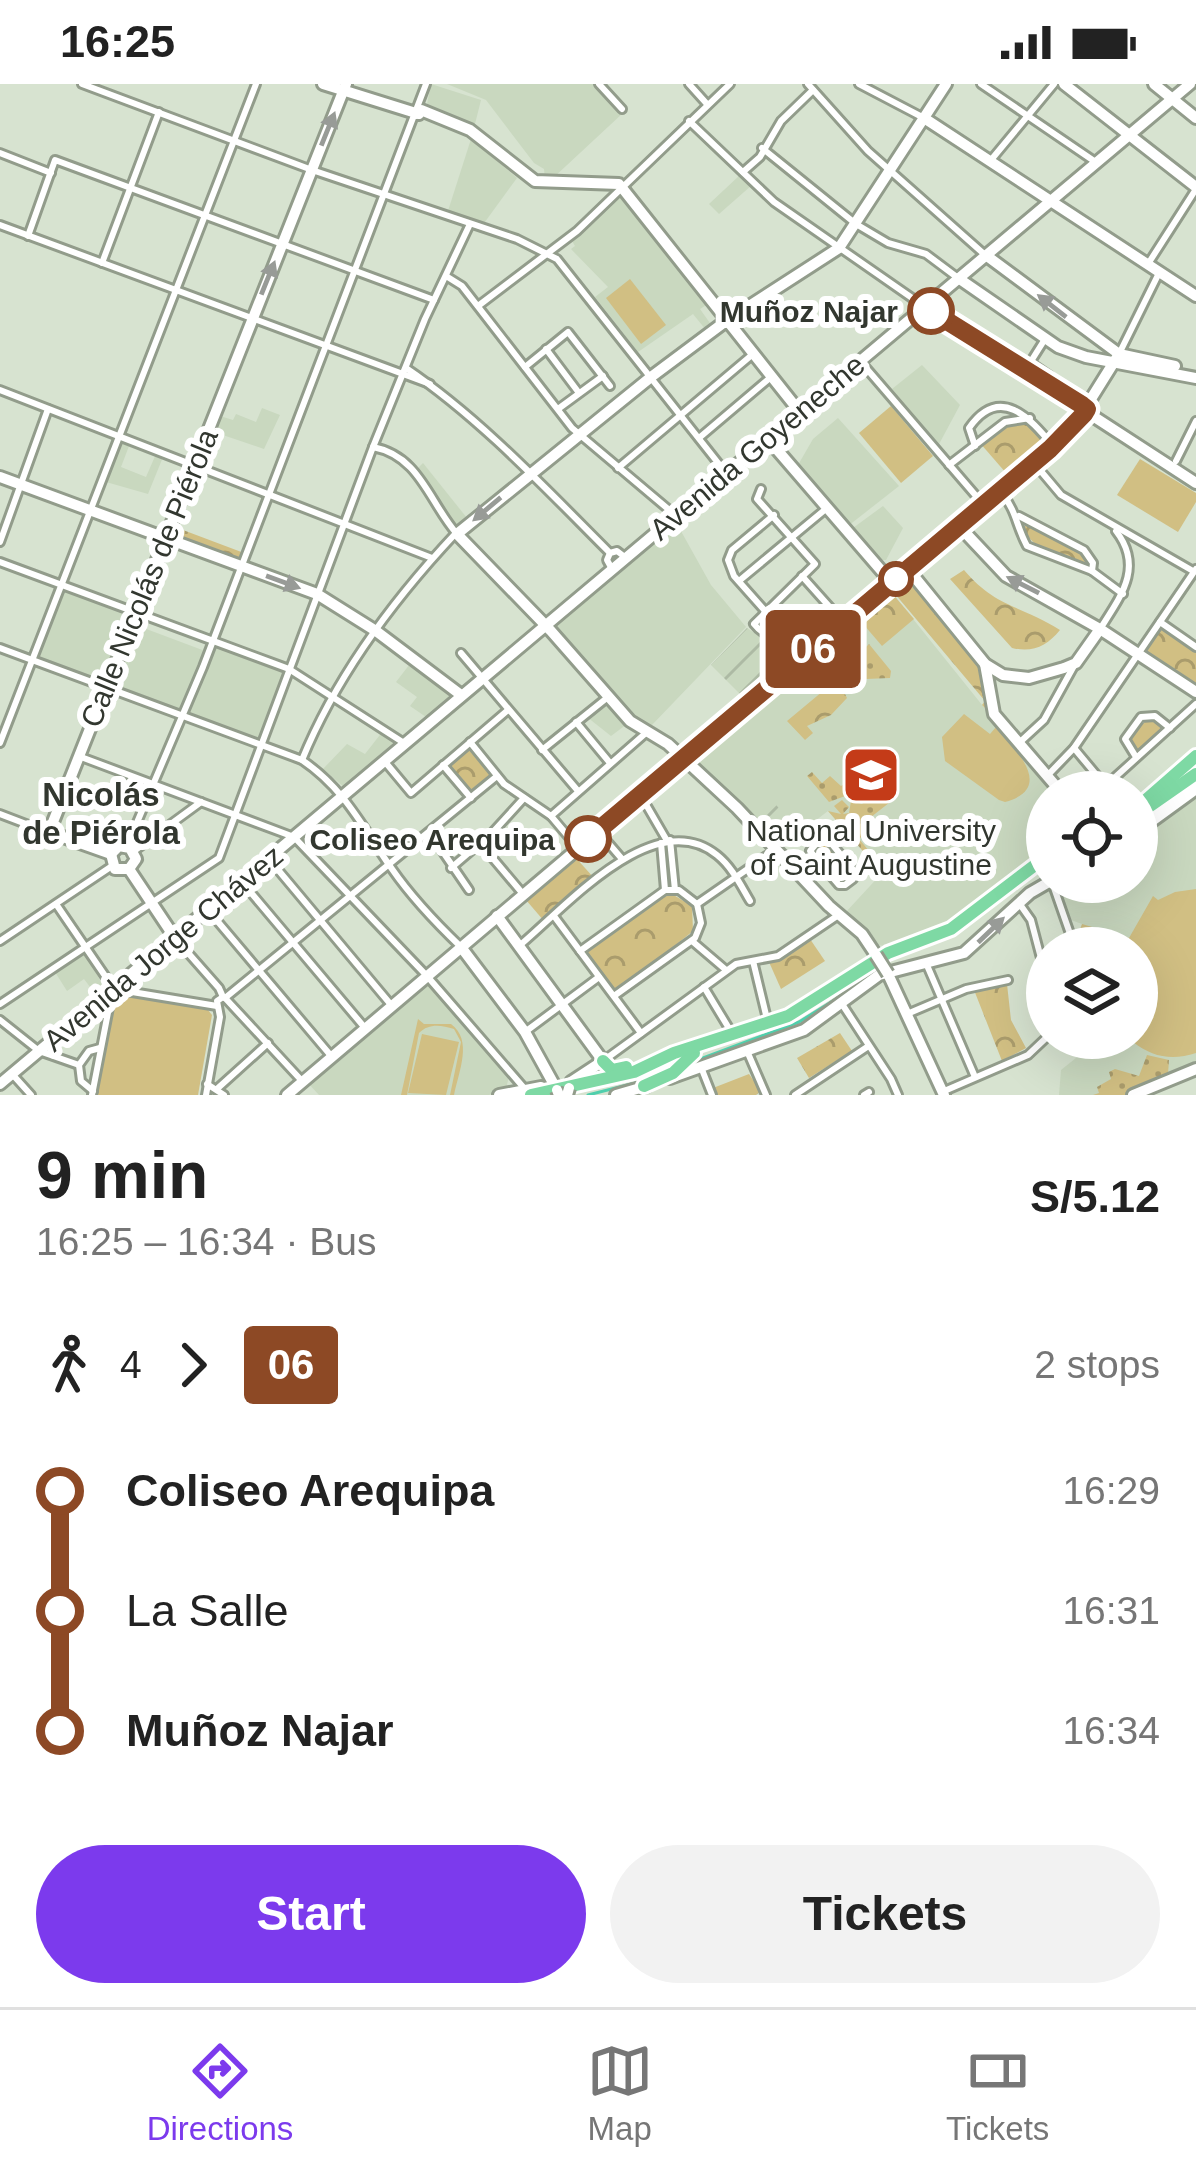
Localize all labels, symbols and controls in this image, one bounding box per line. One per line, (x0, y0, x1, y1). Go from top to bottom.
text: 16:25 (60, 16, 175, 67)
one-way arrow (320, 110, 339, 146)
one-way arrow (259, 260, 278, 296)
marker: Muñoz Najar (909, 289, 953, 333)
one-way arrow (1036, 294, 1068, 319)
place label: Muñoz Najar (720, 295, 898, 328)
street label: Avenida Goyeneche (643, 348, 871, 546)
street label: Calle Nicolás de Piérola (74, 424, 224, 732)
one-way arrow (472, 496, 502, 522)
unlabelled marker (880, 563, 912, 595)
one-way arrow (265, 574, 301, 592)
one-way arrow (1006, 575, 1041, 595)
line badge: 06 (759, 610, 867, 688)
text: 06 (790, 625, 836, 672)
school or university icon: National University of Saint Augustine (840, 744, 902, 806)
map controls (1026, 771, 1158, 1059)
button: locate (1026, 771, 1158, 903)
district label: Nicolás de Piérola (22, 776, 181, 851)
place label: National University of Saint Augustine (746, 814, 996, 881)
marker: Coliseo Arequipa (566, 817, 610, 861)
place label: Coliseo Arequipa (309, 823, 555, 856)
street label: Avenida Jorge Chávez (37, 839, 289, 1057)
one-way arrow (976, 916, 1005, 944)
button: layers (1026, 927, 1158, 1059)
text: 9 min (36, 1138, 208, 1212)
text: S/5.12 (1030, 1171, 1160, 1222)
text: 16:25 – 16:34 · Bus (36, 1220, 376, 1263)
icon: walk (36, 1332, 102, 1398)
icon: forward (160, 1332, 226, 1398)
text: 06 (268, 1341, 314, 1388)
text: 4 (120, 1343, 142, 1386)
text: 2 stops (1034, 1343, 1160, 1386)
text: Coliseo Arequipa (126, 1465, 494, 1516)
text: 16:29 (1062, 1469, 1160, 1512)
text: La Salle (126, 1585, 289, 1636)
text: 16:31 (1062, 1589, 1160, 1632)
text: Muñoz Najar (126, 1705, 394, 1756)
text: 16:34 (1062, 1709, 1160, 1752)
button: Start (36, 1845, 586, 1983)
button: Tickets (610, 1845, 1160, 1983)
tab: Directions (147, 2038, 293, 2148)
tab: Map (587, 2038, 653, 2148)
tab: Tickets (946, 2038, 1049, 2148)

